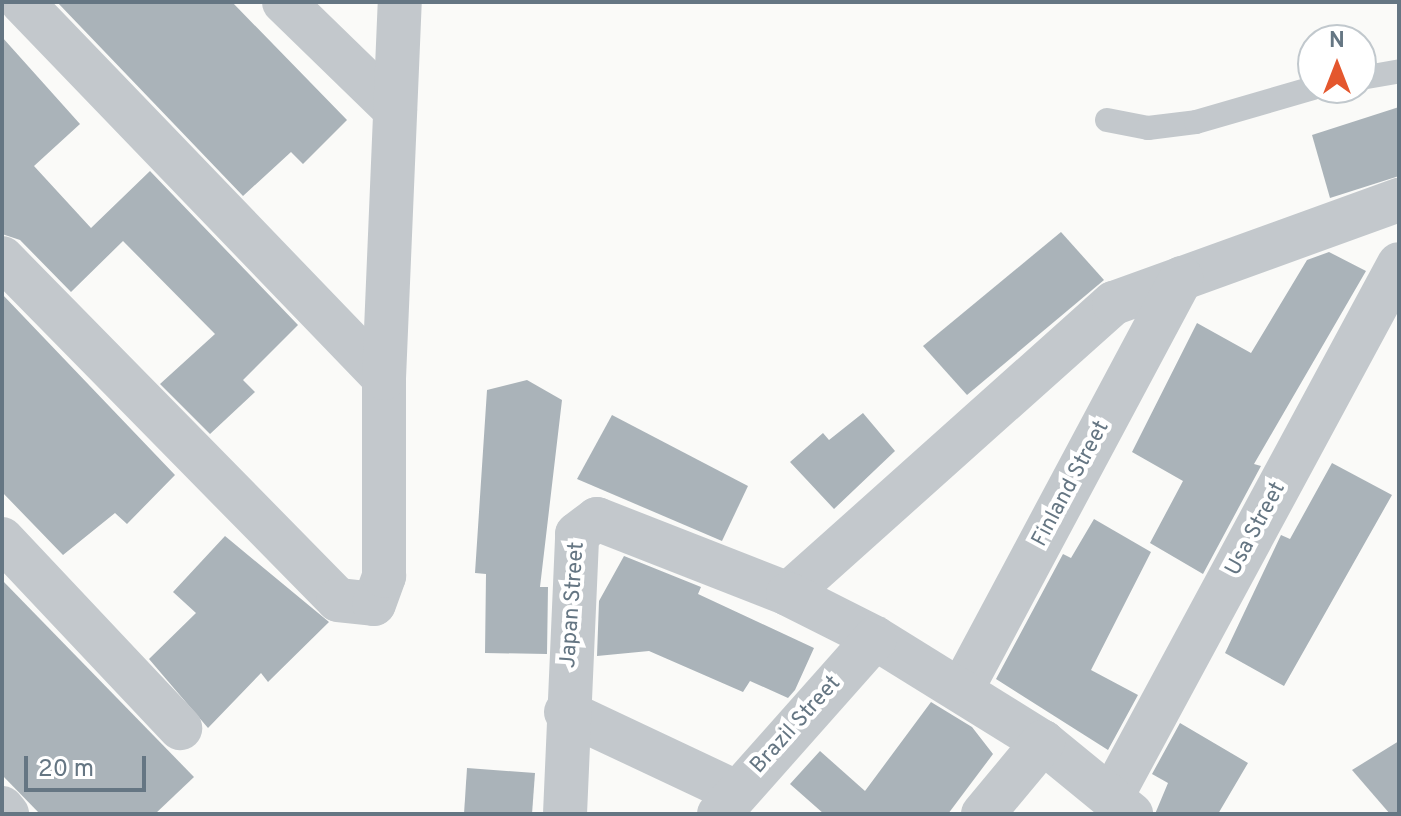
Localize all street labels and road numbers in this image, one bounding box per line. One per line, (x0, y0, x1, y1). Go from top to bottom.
street label: Finland Street (1027, 417, 1115, 551)
street label: Usa Street (1220, 478, 1292, 580)
street label: Japan Street (555, 541, 591, 669)
street label: Brazil Street (745, 671, 847, 779)

